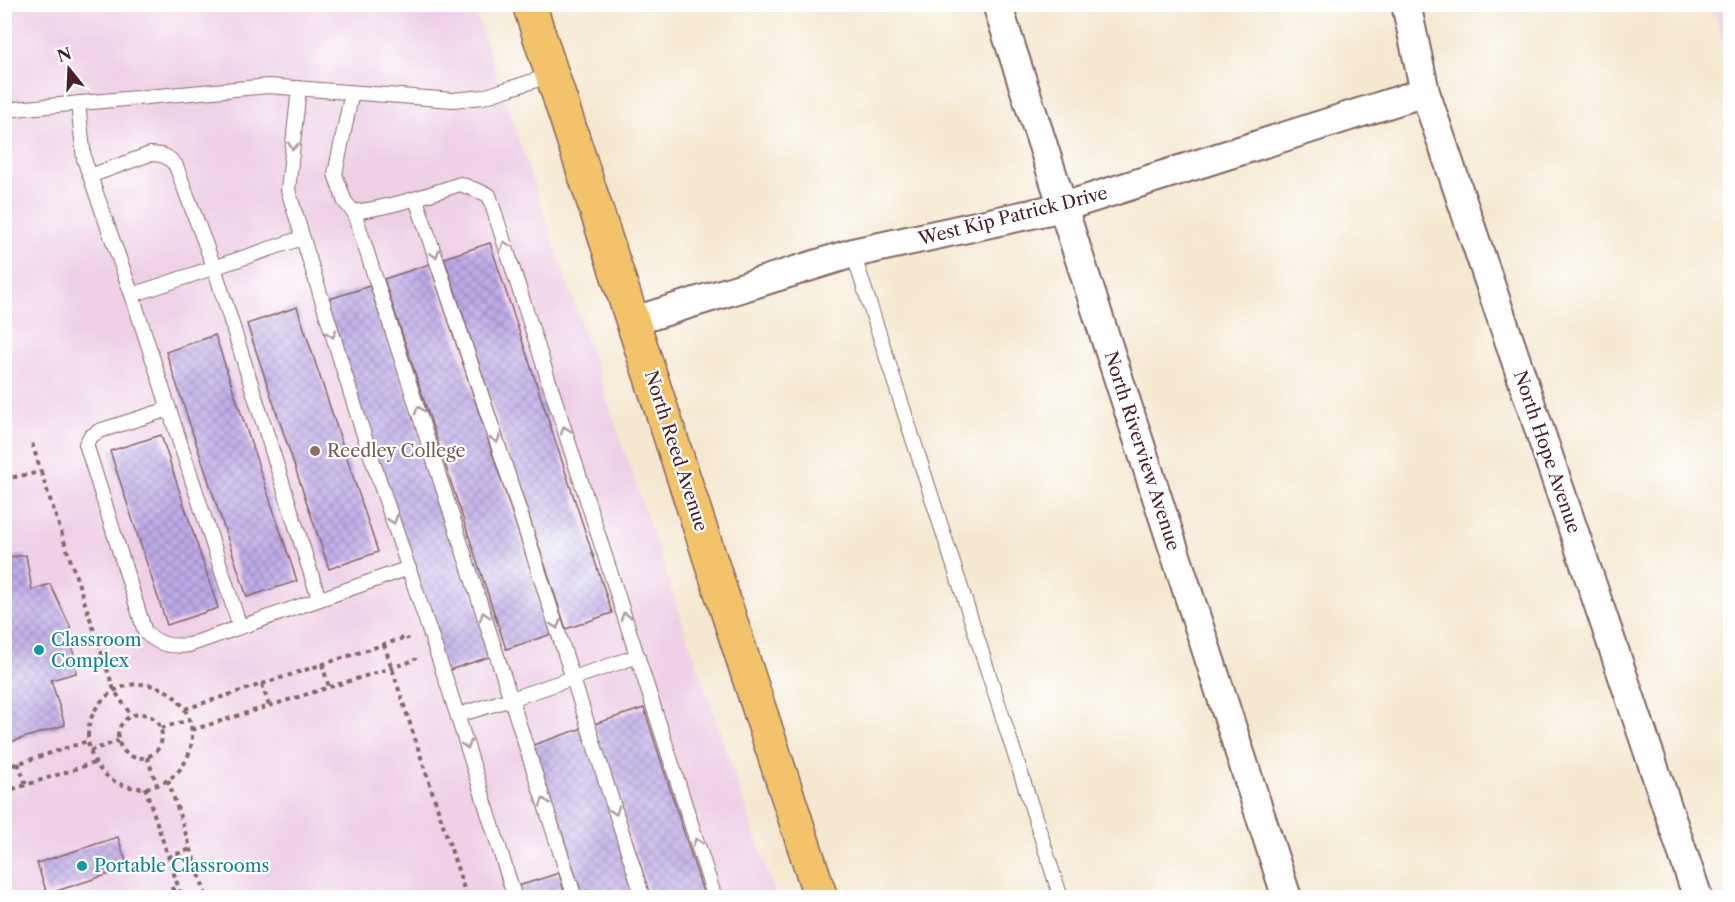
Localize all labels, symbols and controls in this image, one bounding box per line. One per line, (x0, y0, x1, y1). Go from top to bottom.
north arrow (39, 39, 99, 99)
text: N (55, 43, 74, 66)
one-way arrow (287, 141, 300, 151)
street label: West Kip Patrick Drive (915, 182, 1110, 250)
one-way arrow (500, 240, 513, 251)
one-way arrow (427, 248, 440, 259)
one-way arrow (325, 328, 337, 339)
street label: North Riverview Avenue (1099, 349, 1185, 553)
street label: North Reed Avenue (640, 368, 712, 534)
street label: North Hope Avenue (1509, 368, 1585, 536)
one-way arrow (414, 405, 426, 416)
one-way arrow (560, 425, 572, 436)
one-way arrow (488, 434, 501, 444)
place label: Reedley College (327, 440, 466, 462)
marker: Reedley College (308, 444, 322, 458)
one-way arrow (385, 514, 398, 524)
one-way arrow (479, 611, 492, 622)
one-way arrow (619, 611, 632, 622)
one-way arrow (548, 619, 561, 630)
place label: Classroom Complex (51, 629, 142, 672)
marker: Classroom Complex (32, 643, 46, 657)
one-way arrow (460, 739, 472, 750)
one-way arrow (539, 797, 551, 808)
one-way arrow (608, 805, 620, 816)
one-way arrow (692, 837, 704, 848)
place label: Portable Classrooms (94, 855, 269, 877)
marker: Portable Classrooms (75, 859, 89, 873)

